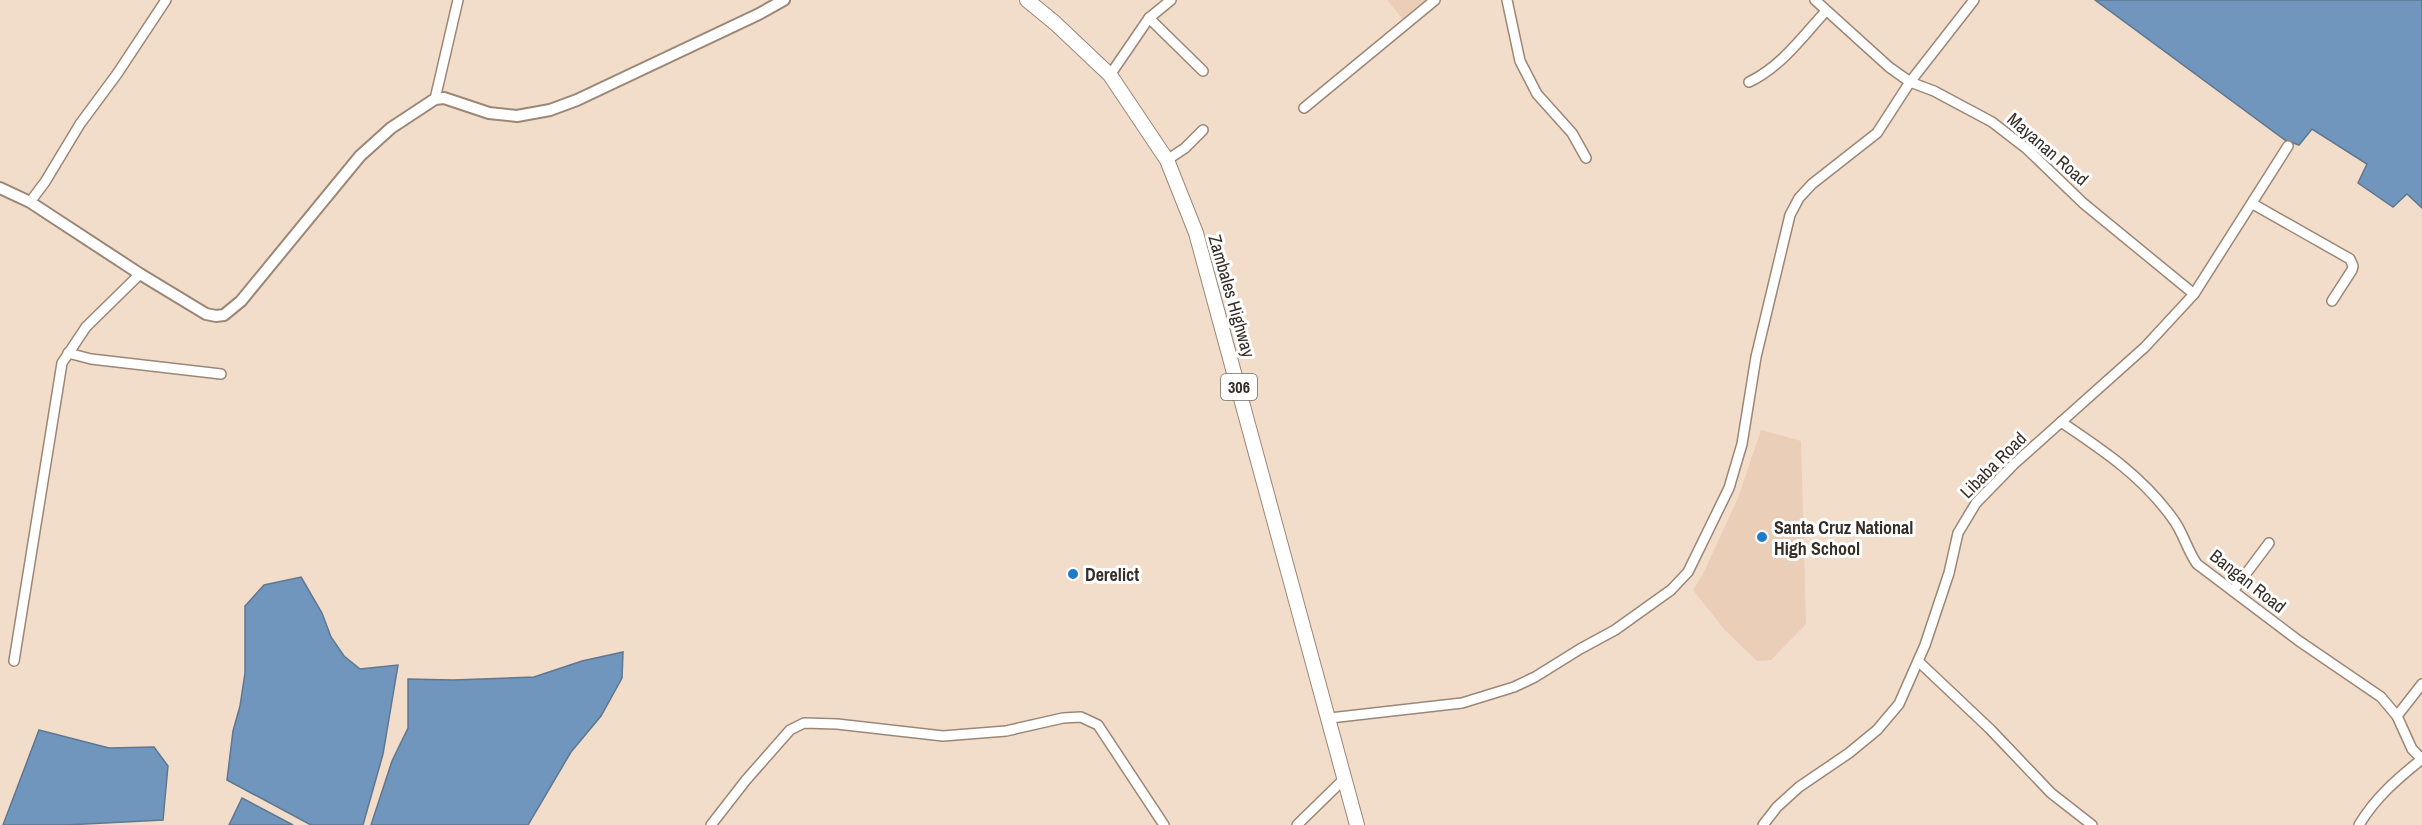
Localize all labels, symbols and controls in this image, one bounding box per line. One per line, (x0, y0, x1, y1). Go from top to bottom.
street label: Mayanan Road (2002, 107, 2094, 191)
street label: Zambales Highway (1203, 232, 1262, 361)
road number: 306 (1221, 374, 1257, 400)
street label: Libaba Road (1954, 426, 2032, 504)
place label: Santa Cruz National High School (1774, 515, 1913, 561)
marker: Santa Cruz National High School (1755, 530, 1769, 544)
street label: Bangan Road (2205, 543, 2291, 619)
place label: Derelict (1085, 562, 1139, 587)
marker: Derelict (1066, 567, 1080, 581)

